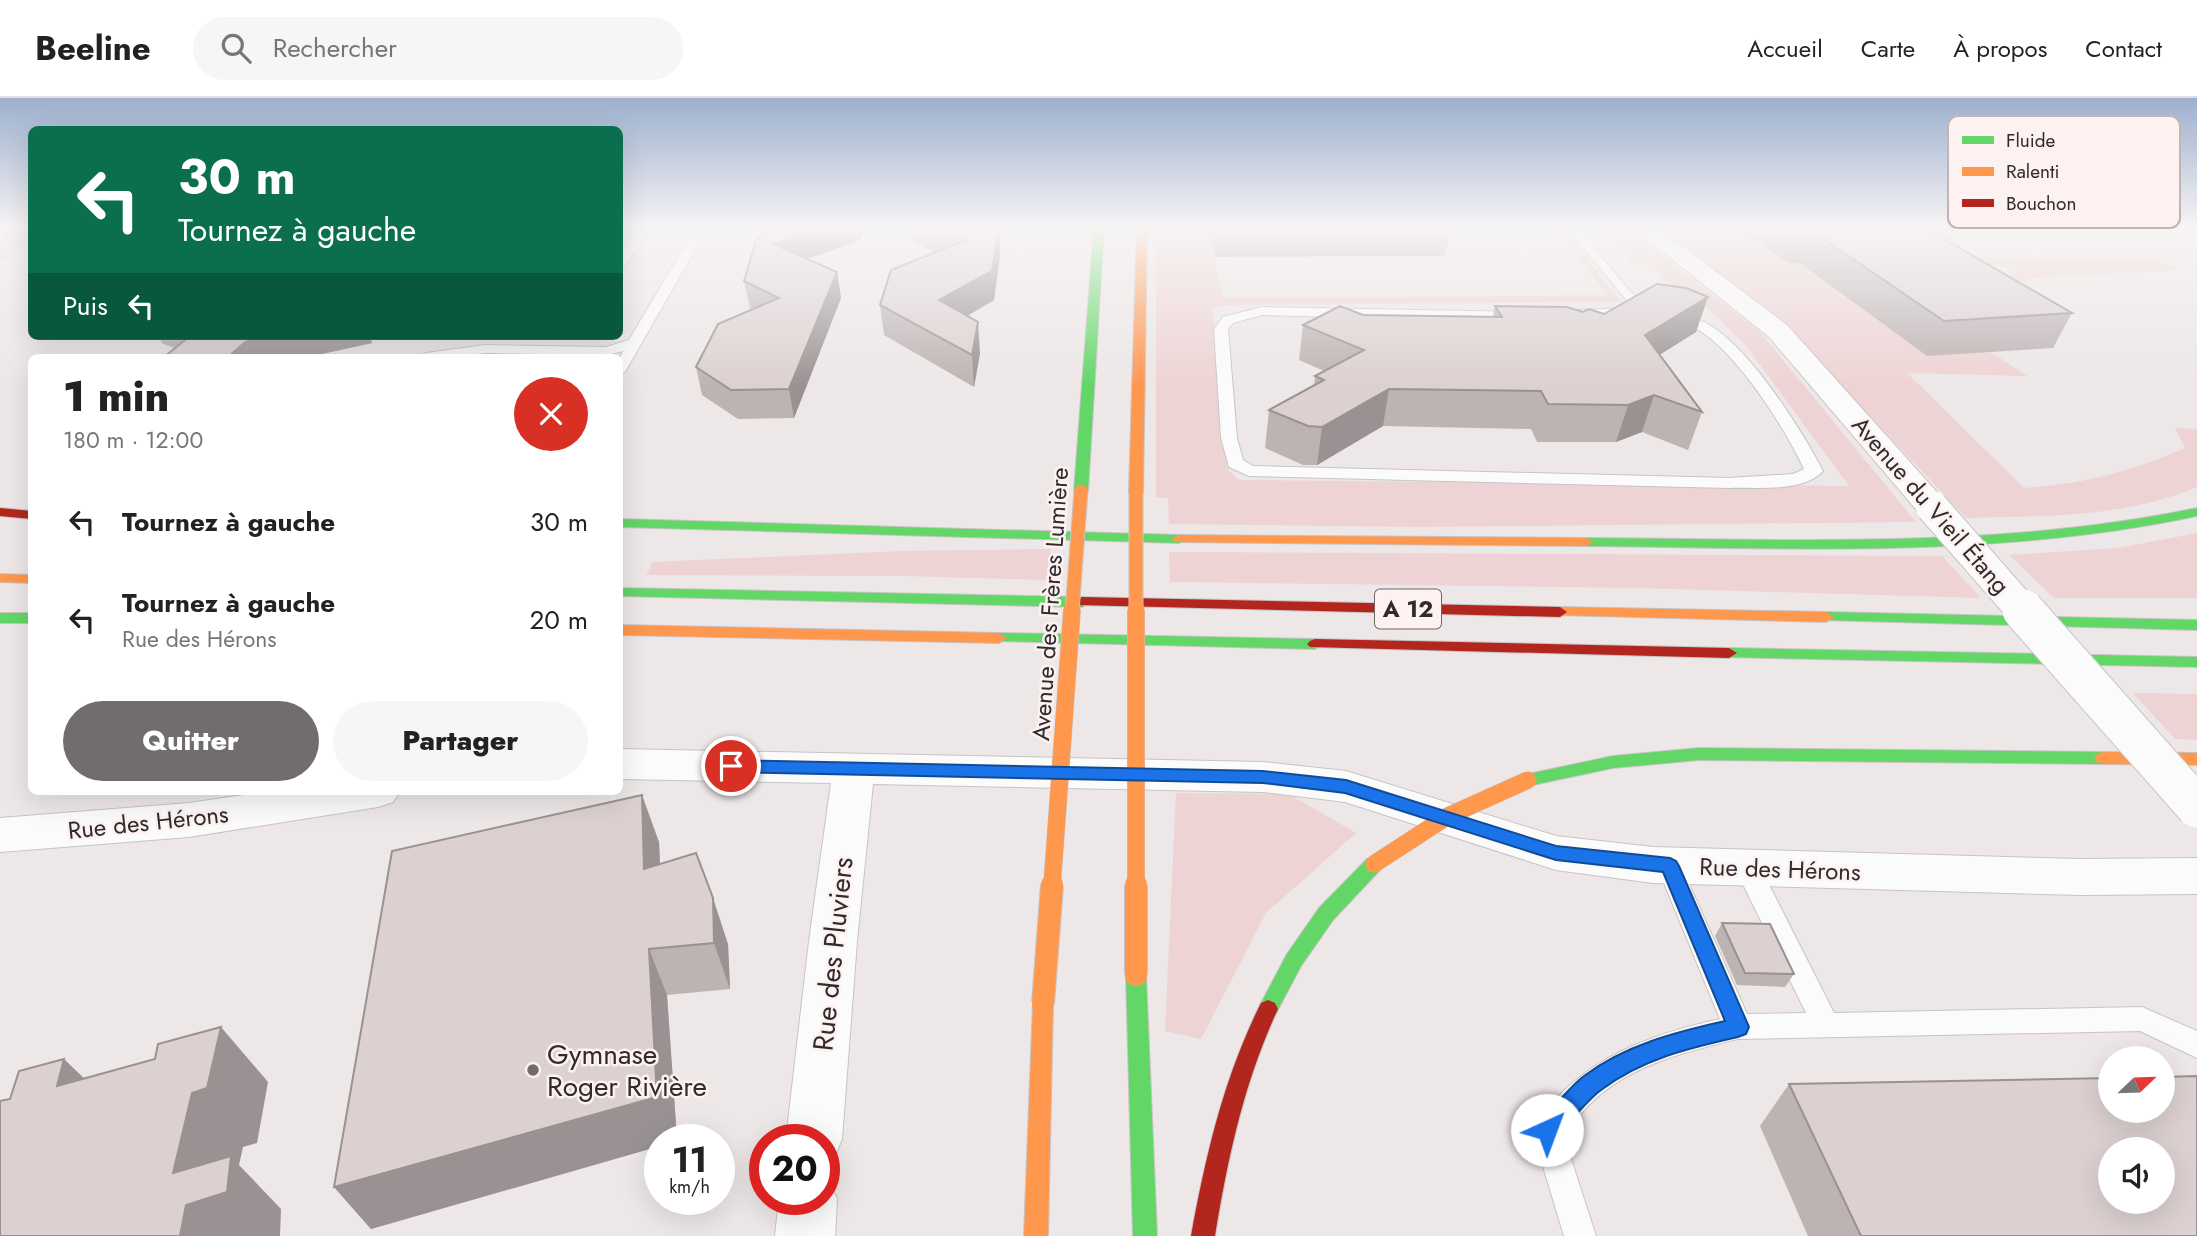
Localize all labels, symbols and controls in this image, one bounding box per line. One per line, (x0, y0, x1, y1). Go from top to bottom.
search box (193, 17, 683, 80)
text: Beeline (35, 25, 151, 72)
icon: search (217, 29, 255, 67)
text: Rechercher (273, 29, 397, 67)
text: Accueil (1747, 31, 1823, 66)
text: Carte (1861, 31, 1915, 66)
text: À propos (1953, 31, 2047, 66)
text: Contact (2085, 31, 2162, 66)
legend (1948, 116, 2180, 228)
text: Fluide (2006, 127, 2056, 154)
text: 30 m (178, 142, 296, 212)
icon: left (63, 154, 154, 245)
text: Ralenti (2006, 158, 2059, 185)
text: Bouchon (2006, 190, 2076, 217)
text: Tournez à gauche (178, 207, 416, 253)
text: Puis (63, 287, 108, 325)
icon: left (122, 287, 160, 325)
text: 1 min (63, 366, 169, 427)
button: close (514, 377, 588, 451)
street label: Avenue du Vieil Étang (1844, 408, 2018, 602)
text: 180 m · 12:00 (63, 423, 203, 457)
street label: Avenue des Frères Lumière (1023, 466, 1077, 742)
icon: left (63, 503, 101, 541)
text: Tournez à gauche (122, 503, 335, 541)
text: 30 m (530, 503, 588, 541)
text: Tournez à gauche (122, 584, 335, 622)
road number: A 12 (1375, 589, 1441, 628)
icon: left (63, 601, 101, 639)
text: 20 m (530, 601, 588, 639)
text: Rue des Hérons (122, 622, 277, 656)
button: Quitter (63, 701, 319, 781)
button: Partager (333, 701, 588, 781)
pin (701, 736, 761, 796)
icon: arrive (712, 747, 750, 785)
street label: Rue des Hérons (66, 796, 230, 848)
street label: Rue des Hérons (1699, 849, 1861, 889)
street label: Rue des Pluviers (802, 855, 864, 1053)
place label: Gymnase Roger Rivière (547, 1034, 707, 1107)
north arrow (2098, 1046, 2175, 1124)
map controls (2098, 1046, 2175, 1214)
marker: Gymnase Roger Rivière (525, 1062, 541, 1078)
position arrow (1510, 1093, 1584, 1167)
speed limit sign: 20 (749, 1124, 840, 1215)
text: 11 (672, 1135, 707, 1185)
button: sound (2098, 1137, 2175, 1214)
text: km/h (669, 1174, 710, 1200)

